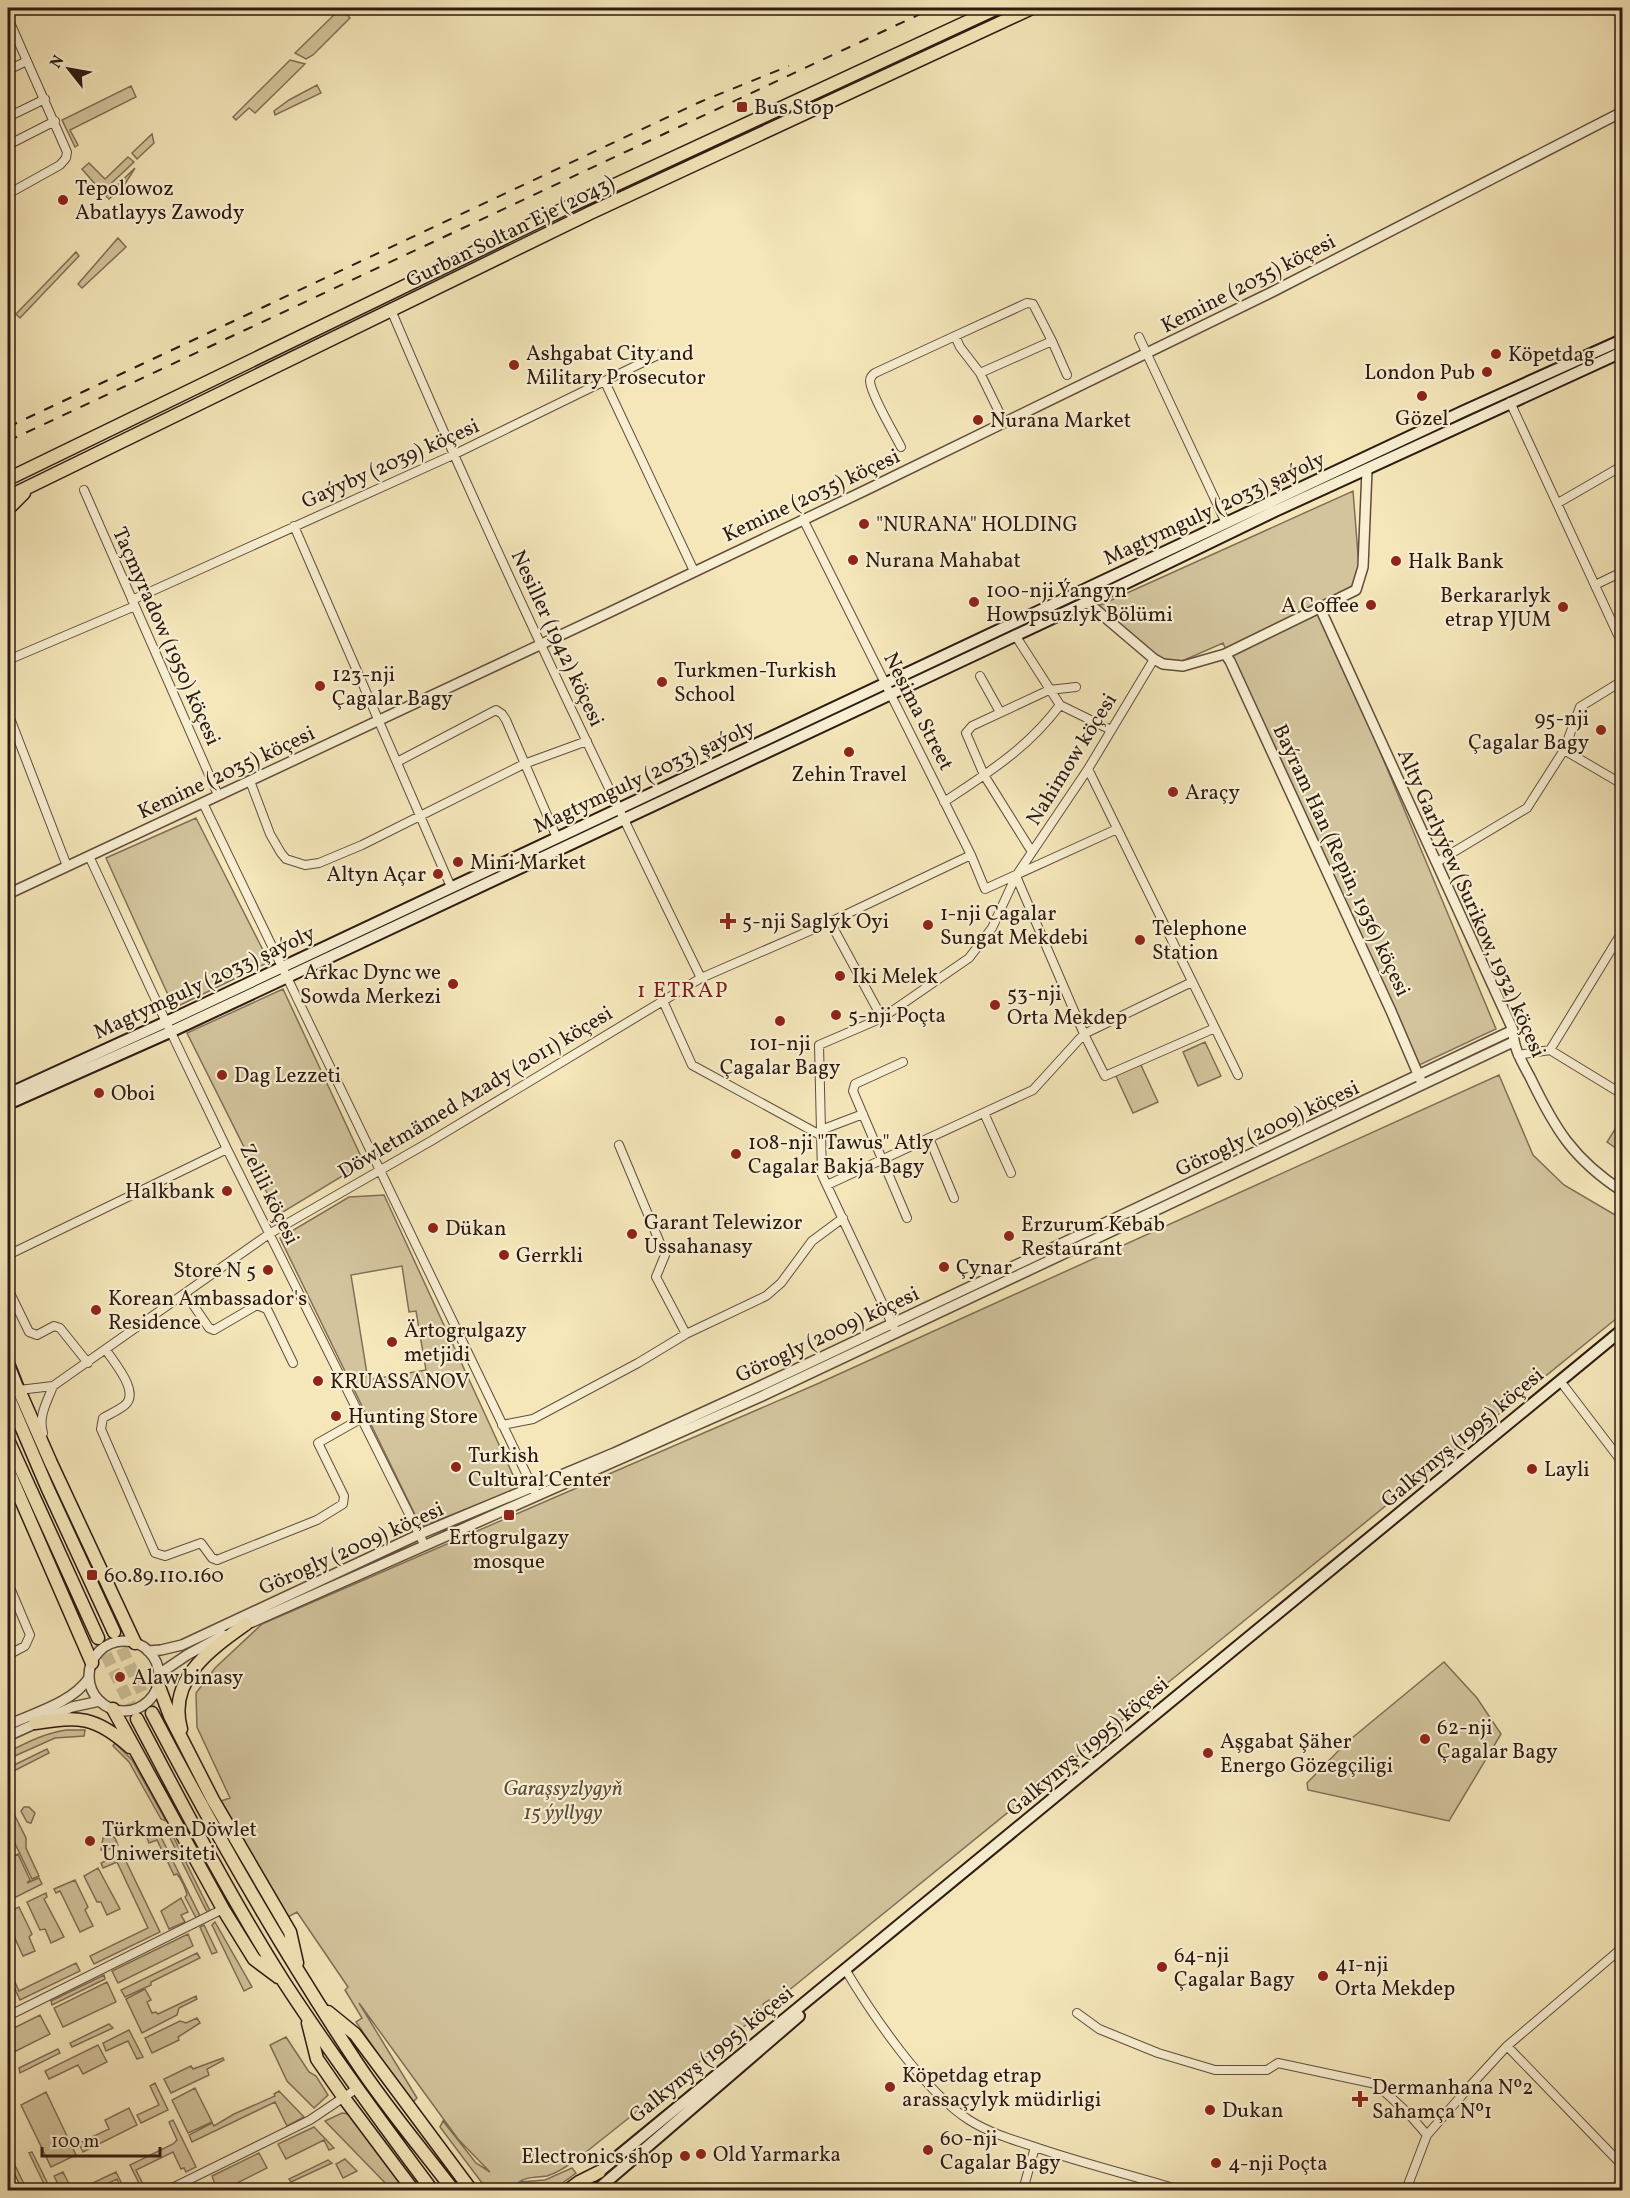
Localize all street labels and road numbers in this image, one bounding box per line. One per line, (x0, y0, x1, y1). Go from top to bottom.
street label: Gurban Soltan Eje (2043) (402, 169, 620, 295)
street label: Kemine (2035) köçesi (1156, 228, 1341, 341)
street label: Gaýyby (2039) köçesi (297, 412, 484, 517)
street label: Kemine (2035) köçesi (718, 443, 905, 550)
street label: Magtymguly (2033) şaýoly (1099, 445, 1331, 574)
street label: Taçmyradow (1950) köçesi (104, 523, 227, 750)
street label: Nesiller (1942) köçesi (503, 545, 610, 732)
street label: Nesima Street (875, 648, 960, 776)
street label: Nahimow köçesi (1020, 688, 1125, 832)
street label: Magtymguly (2033) şaýoly (529, 713, 761, 842)
street label: Kemine (2035) köçesi (133, 720, 320, 827)
street label: Baýram Han (Repin, 1936) köçesi (1265, 720, 1417, 1001)
street label: Alty Garlyýew (Surikow, 1932) köçesi (1389, 745, 1552, 1063)
street label: Magtymguly (2033) şaýoly (89, 919, 321, 1048)
street label: Döwletmämed Azady (2011) köçesi (333, 1000, 619, 1187)
street label: Görogly (2009) köçesi (1171, 1074, 1364, 1185)
street label: Zelili köçesi (232, 1139, 306, 1250)
street label: Görogly (2009) köçesi (731, 1280, 924, 1391)
street label: Galkynyş (1995) köçesi (1375, 1361, 1551, 1515)
street label: Görogly (2009) köçesi (255, 1496, 449, 1603)
street label: Galkynyş (1995) köçesi (1000, 1670, 1176, 1824)
street label: Galkynyş (1995) köçesi (623, 1980, 801, 2131)

